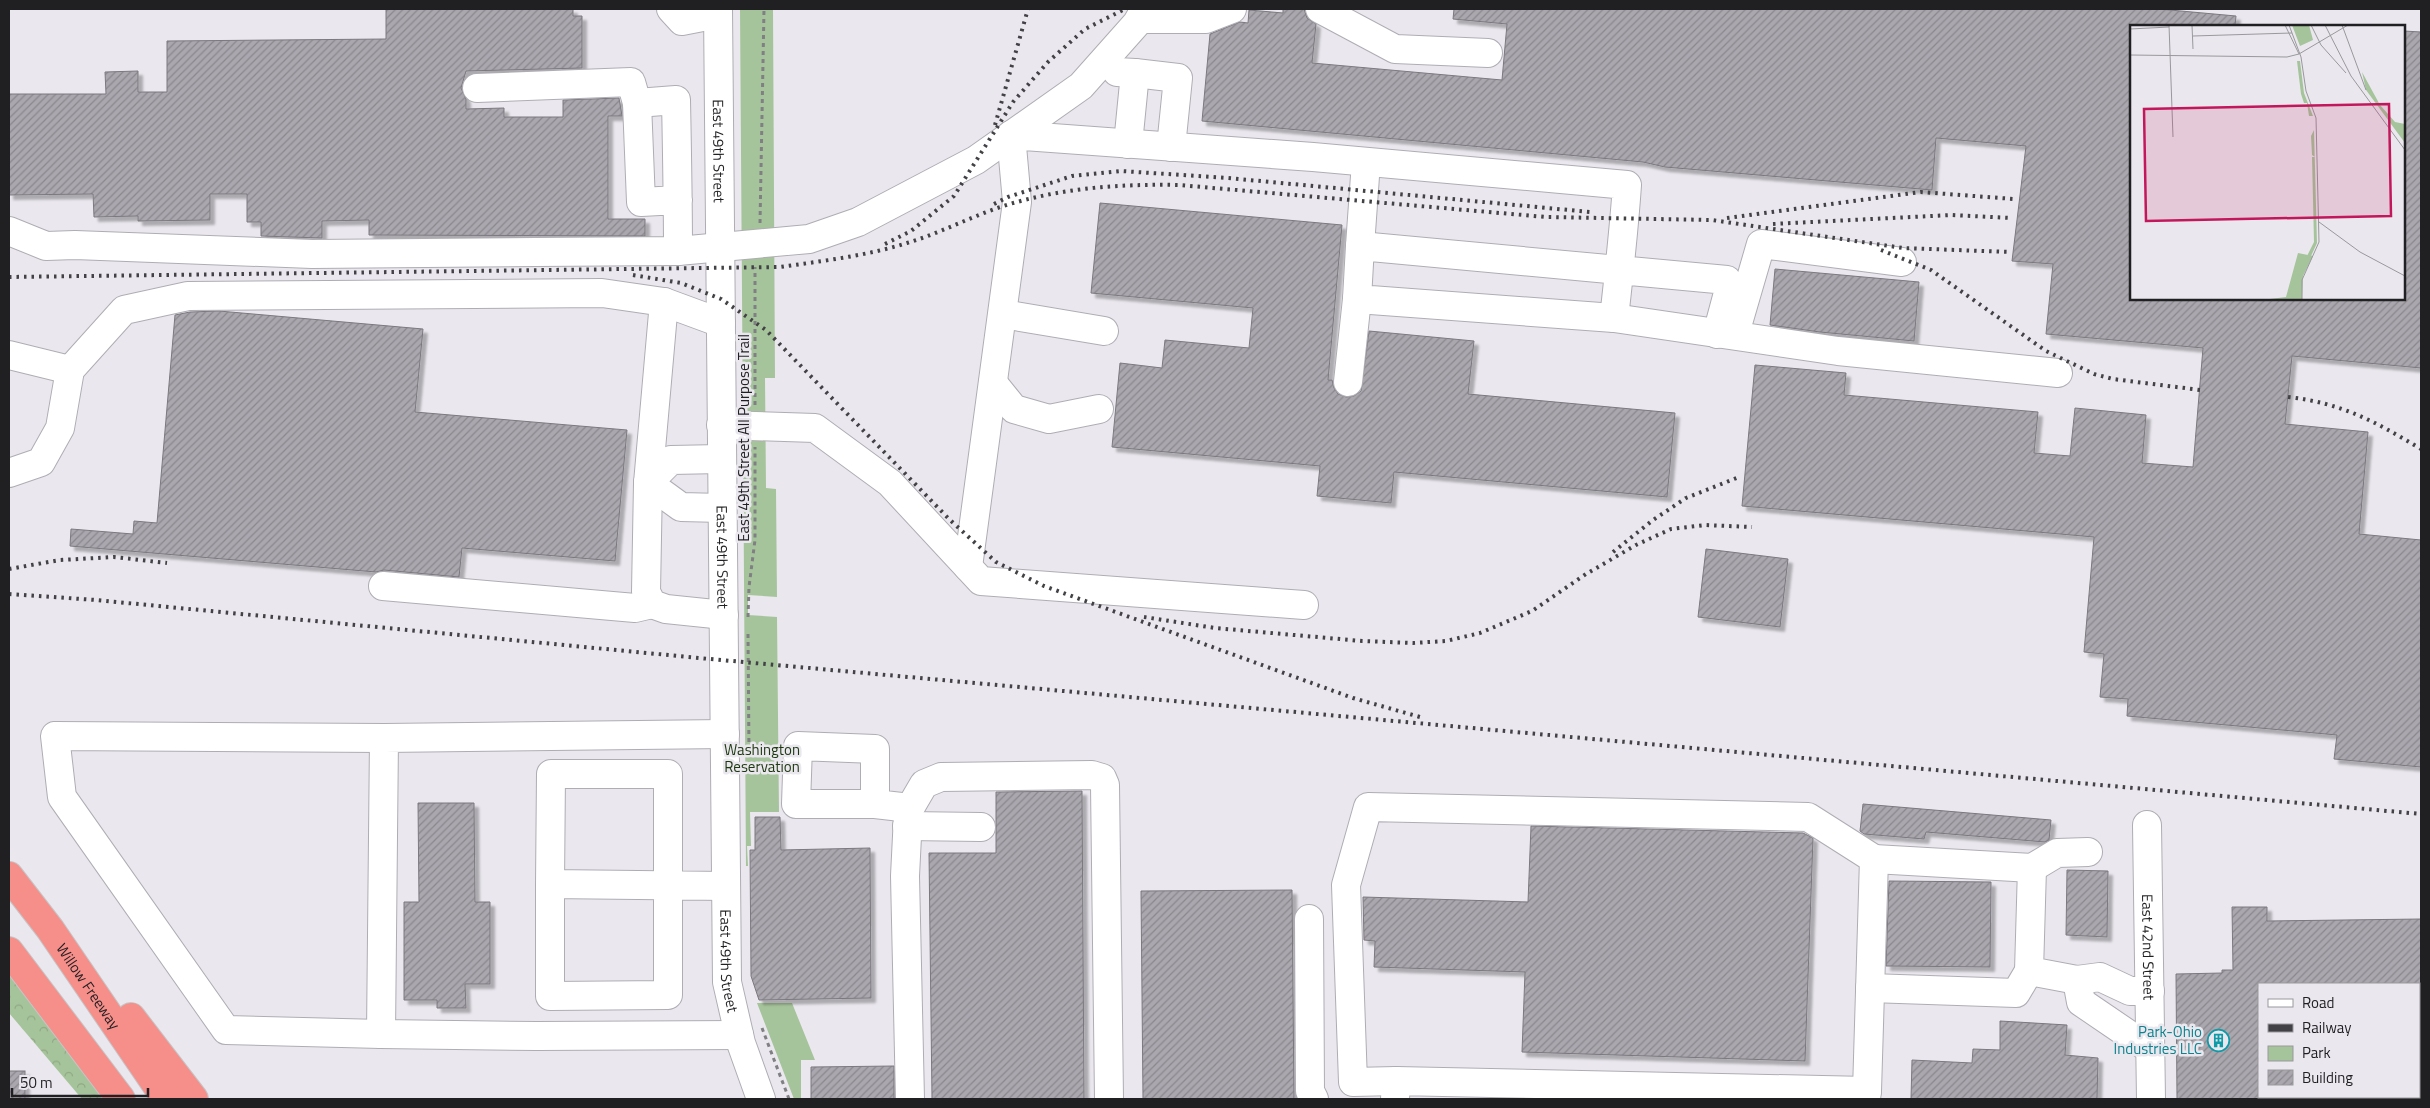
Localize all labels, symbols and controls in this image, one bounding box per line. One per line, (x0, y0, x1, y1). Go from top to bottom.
inset map (2130, 25, 2405, 300)
street label: East 49th Street (707, 99, 731, 204)
street label: East 49th Street All Purpose Trail (732, 334, 755, 542)
street label: East 49th Street (711, 505, 735, 610)
park label: Washington Reservation (724, 738, 800, 778)
street label: East 42nd Street (2137, 894, 2161, 1001)
street label: East 49th Street (715, 909, 745, 1015)
street label: Willow Freeway (51, 938, 127, 1034)
legend (2258, 983, 2420, 1098)
text: Road (2302, 991, 2334, 1014)
text: Railway (2302, 1016, 2352, 1039)
place label: Park-Ohio Industries LLC (2113, 1020, 2202, 1060)
building icon: Park-Ohio Industries LLC (2206, 1028, 2230, 1052)
text: Park (2302, 1041, 2331, 1064)
scale bar (12, 1066, 149, 1098)
text: Building (2302, 1066, 2353, 1089)
text: 50 m (20, 1071, 53, 1094)

